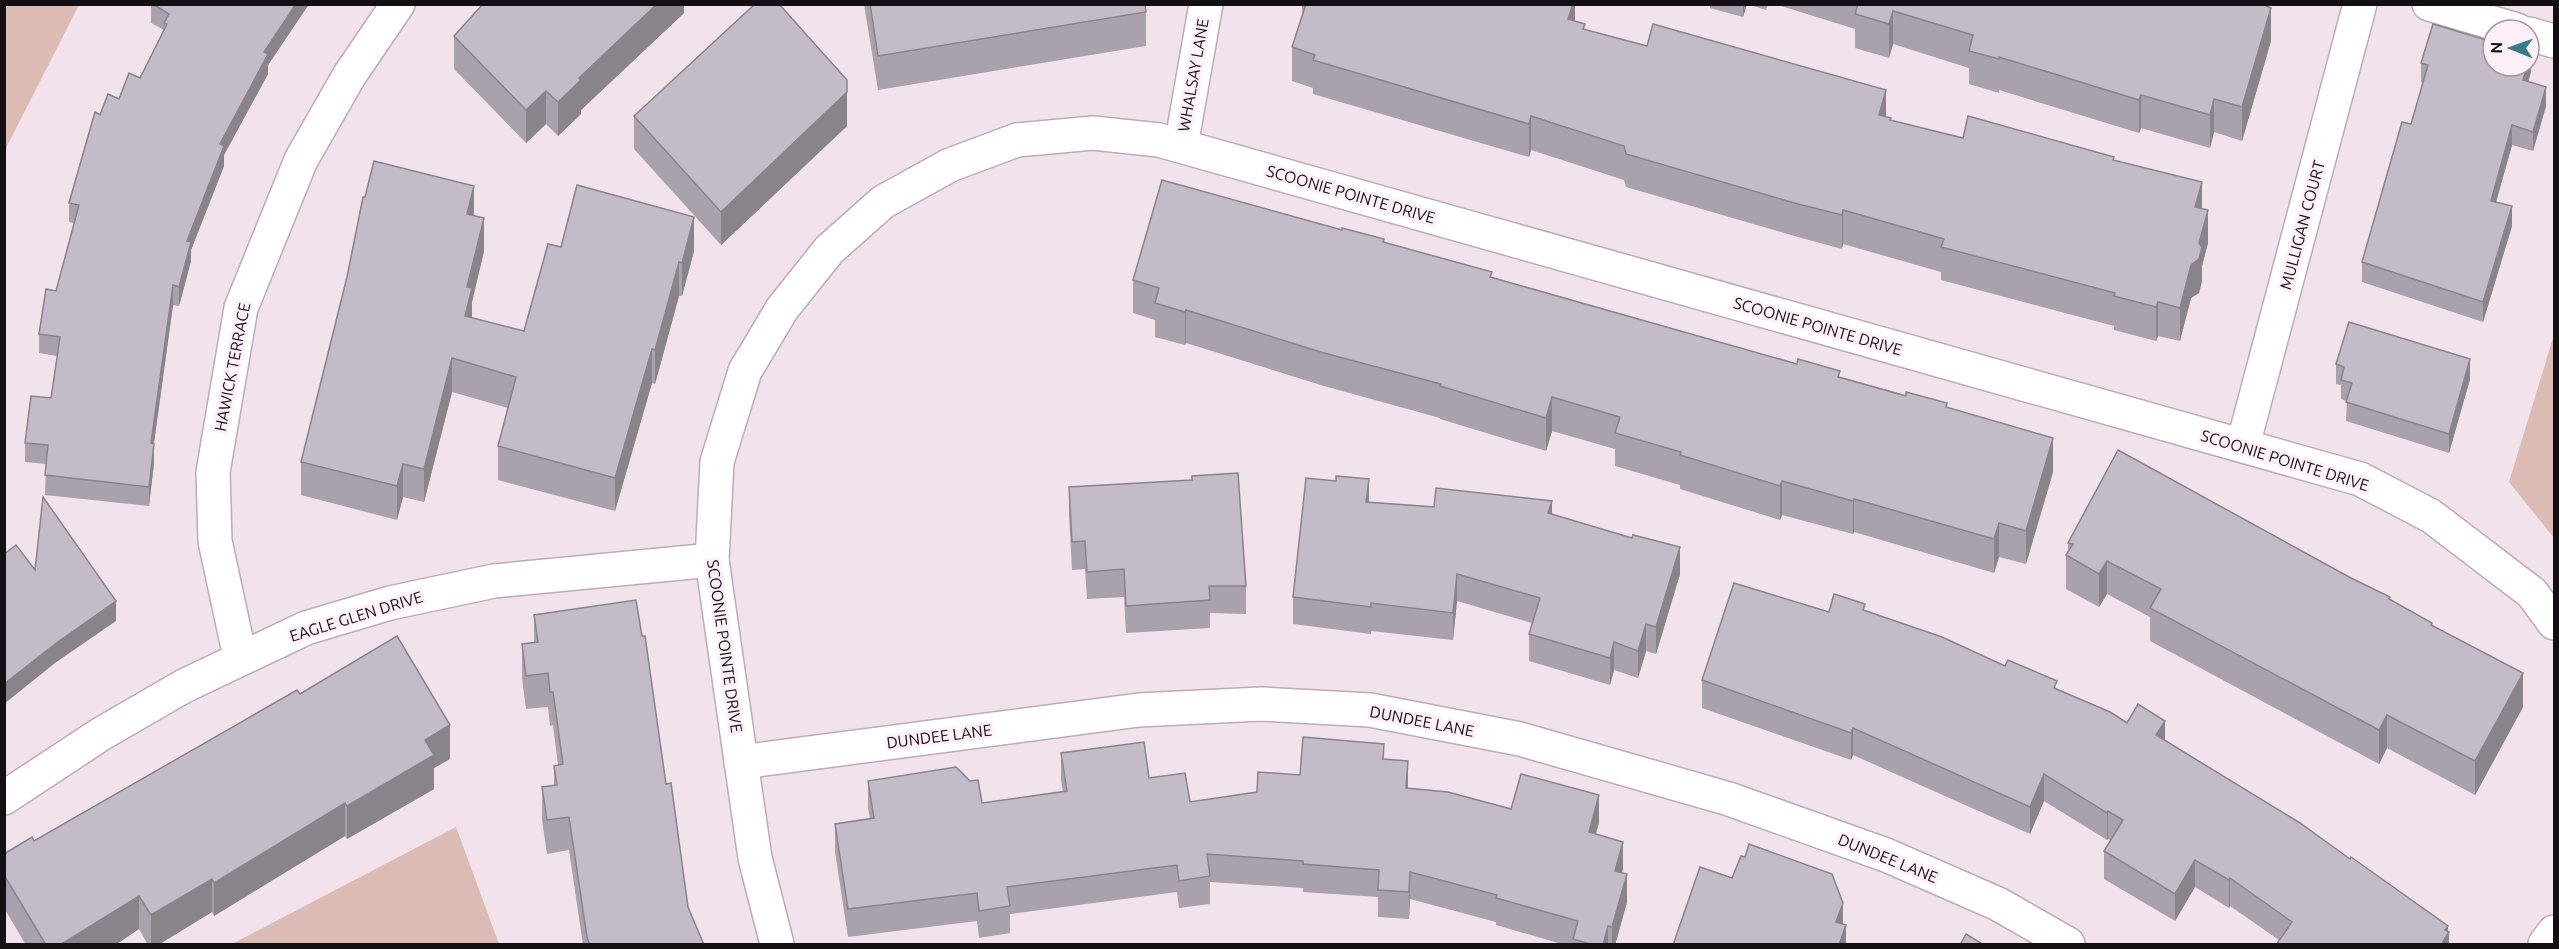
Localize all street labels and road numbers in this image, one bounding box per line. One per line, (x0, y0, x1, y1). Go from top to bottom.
street label: WHALSAY LANE (1174, 17, 1212, 133)
street label: MULLIGAN COURT (2276, 158, 2328, 292)
street label: SCOONIE POINTE DRIVE (1265, 161, 1437, 227)
street label: SCOONIE POINTE DRIVE (1732, 293, 1904, 359)
street label: HAWICK TERRACE (211, 301, 253, 433)
street label: SCOONIE POINTE DRIVE (2199, 426, 2371, 494)
street label: SCOONIE POINTE DRIVE (704, 558, 746, 734)
street label: EAGLE GLEN DRIVE (287, 587, 425, 645)
street label: DUNDEE LANE (1368, 702, 1476, 740)
street label: DUNDEE LANE (885, 721, 993, 751)
street label: DUNDEE LANE (1836, 830, 1941, 886)

